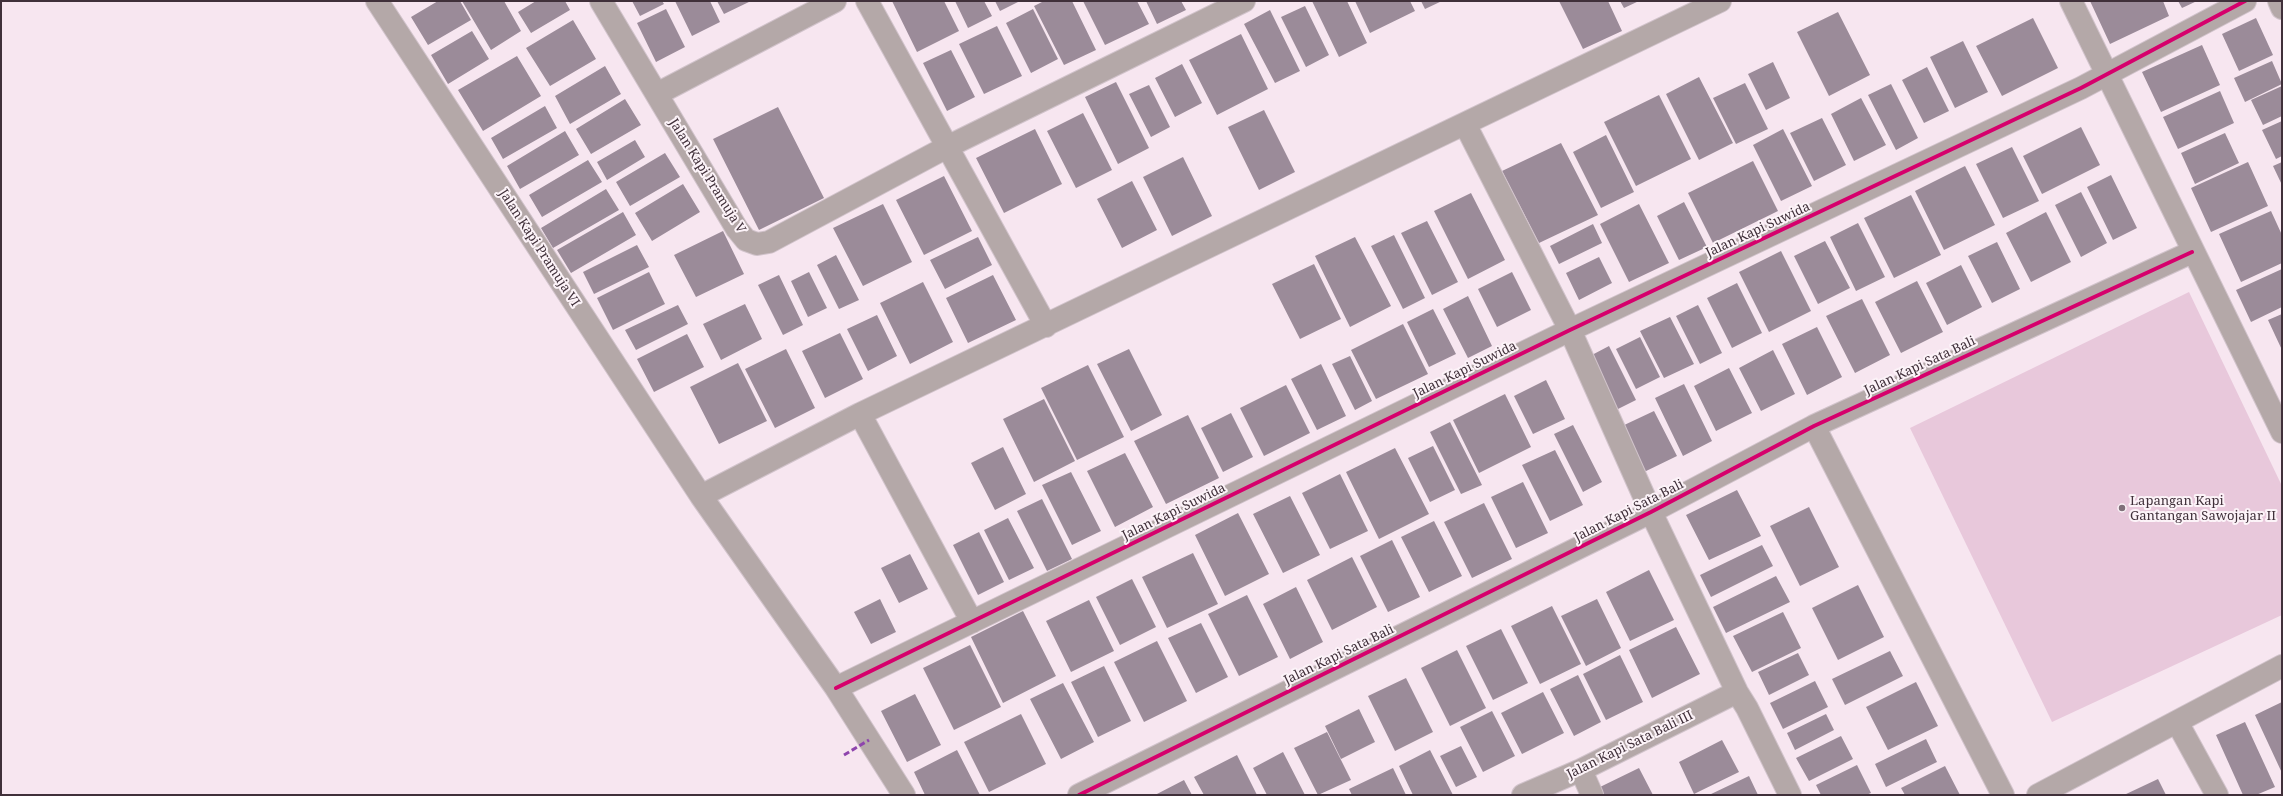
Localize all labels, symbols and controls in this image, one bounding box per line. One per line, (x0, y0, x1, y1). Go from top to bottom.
street label: Jalan Kapi Pramuja V (665, 116, 749, 236)
street label: Jalan Kapi Pramuja VI (495, 186, 583, 310)
street label: Jalan Kapi Suwida (1703, 199, 1813, 261)
street label: Jalan Kapi Sata Bali (1862, 333, 1978, 399)
street label: Jalan Kapi Suwida (1411, 338, 1519, 402)
street label: Jalan Kapi Sata Bali (1572, 477, 1686, 545)
street label: Jalan Kapi Suwida (1120, 480, 1228, 544)
place label: Lapangan Kapi Gantangan Sawojajar II (2130, 493, 2276, 524)
marker: Lapangan Kapi Gantangan Sawojajar II (2117, 503, 2127, 513)
street label: Jalan Kapi Sata Bali (1281, 622, 1397, 688)
street label: Jalan Kapi Sata Bali III (1564, 708, 1696, 782)

